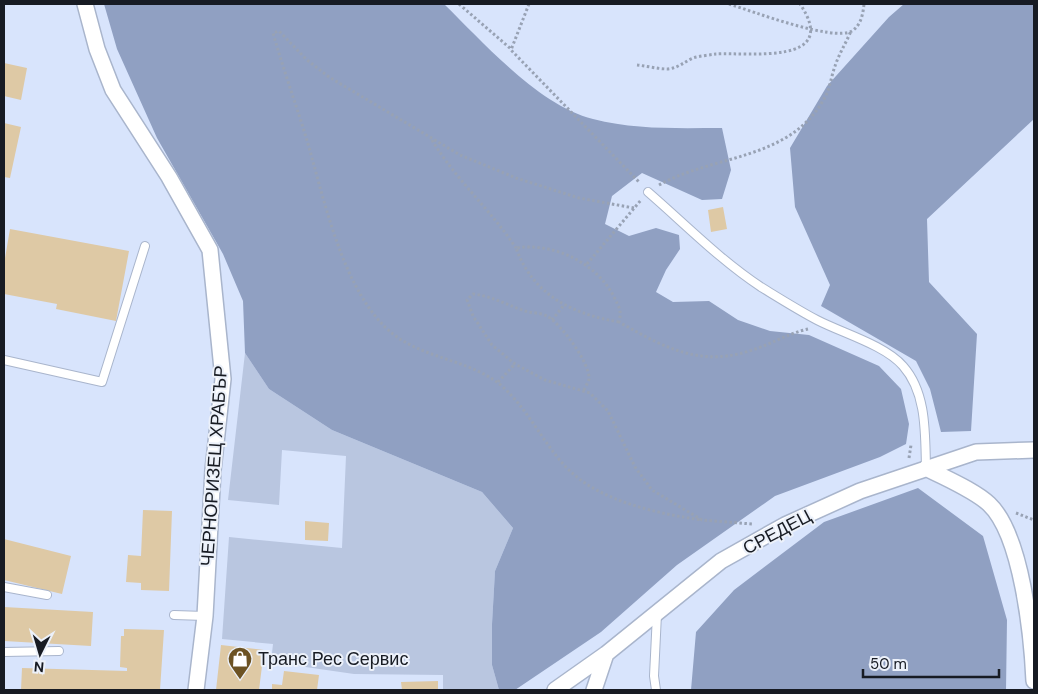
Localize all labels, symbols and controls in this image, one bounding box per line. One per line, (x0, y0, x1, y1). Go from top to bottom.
street label: ЧЕРНОРИЗЕЦ ХРАБЪР (195, 365, 233, 567)
street label: СРЕДЕЦ (738, 504, 816, 560)
north arrow (15, 629, 65, 679)
shop icon: Транс Рес Сервис (227, 646, 253, 680)
scale bar (863, 646, 999, 678)
place label: Транс Рес Сервис (258, 647, 408, 671)
text: 50 m (870, 654, 907, 674)
text: N (33, 658, 45, 676)

